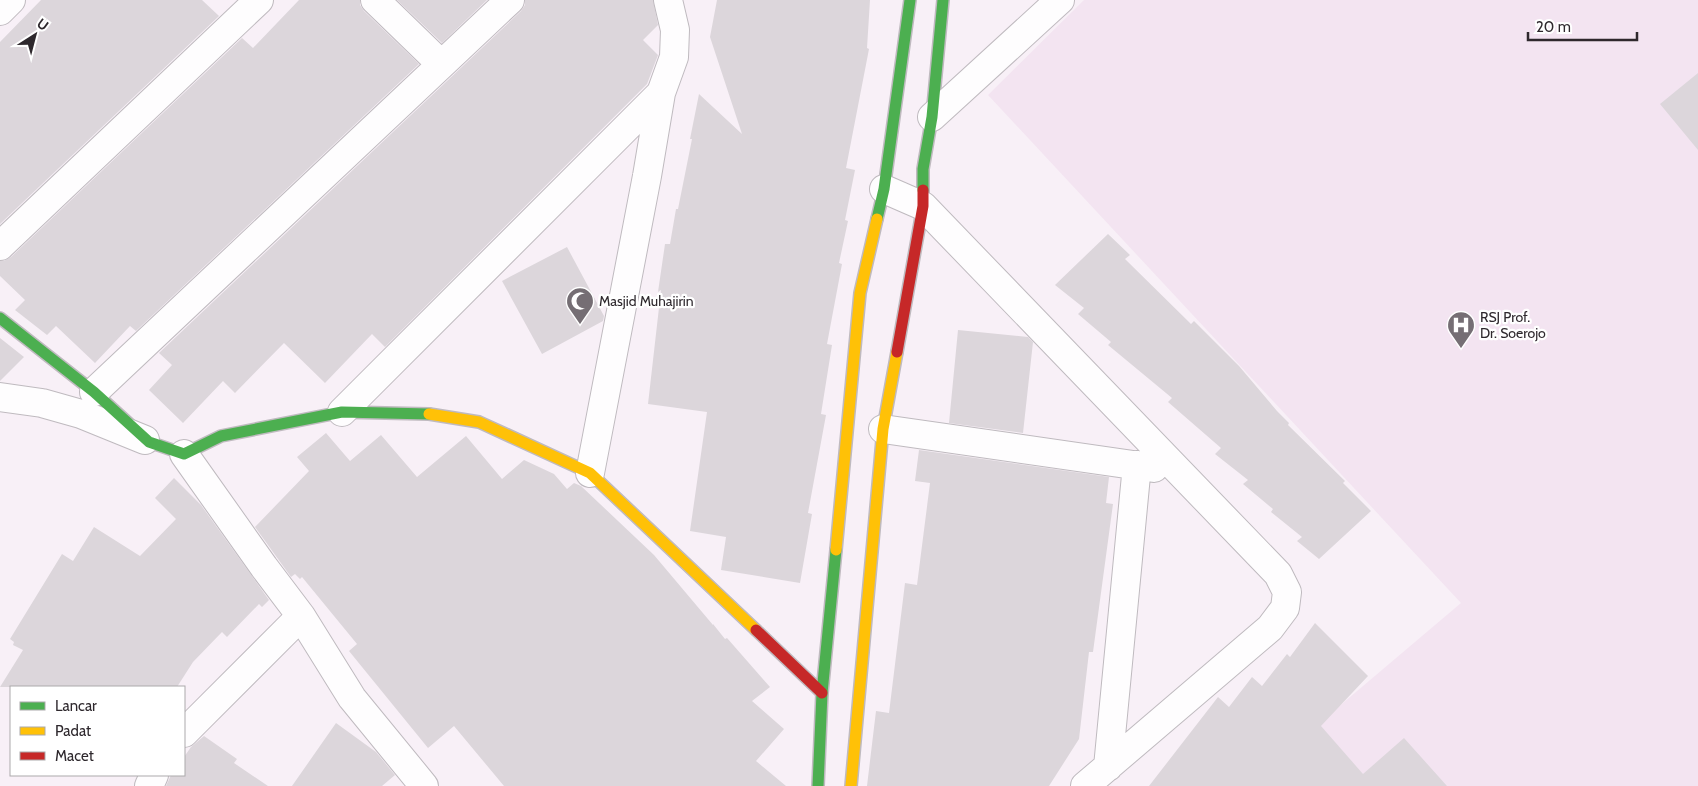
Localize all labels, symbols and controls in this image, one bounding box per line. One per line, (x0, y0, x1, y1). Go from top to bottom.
north arrow (10, 10, 60, 60)
scale bar (1528, 10, 1637, 42)
text: U (33, 14, 52, 35)
text: 20 m (1536, 18, 1571, 36)
mosque icon: Masjid Muhajirin (565, 286, 595, 325)
place label: Masjid Muhajirin (599, 292, 694, 310)
place label: RSJ Prof. Dr. Soerojo (1480, 308, 1546, 342)
hospital icon: RSJ Prof. Dr. Soerojo (1446, 310, 1476, 349)
legend (10, 686, 185, 776)
text: Lancar (55, 697, 97, 715)
text: Padat (55, 722, 91, 740)
text: Macet (55, 747, 94, 765)

